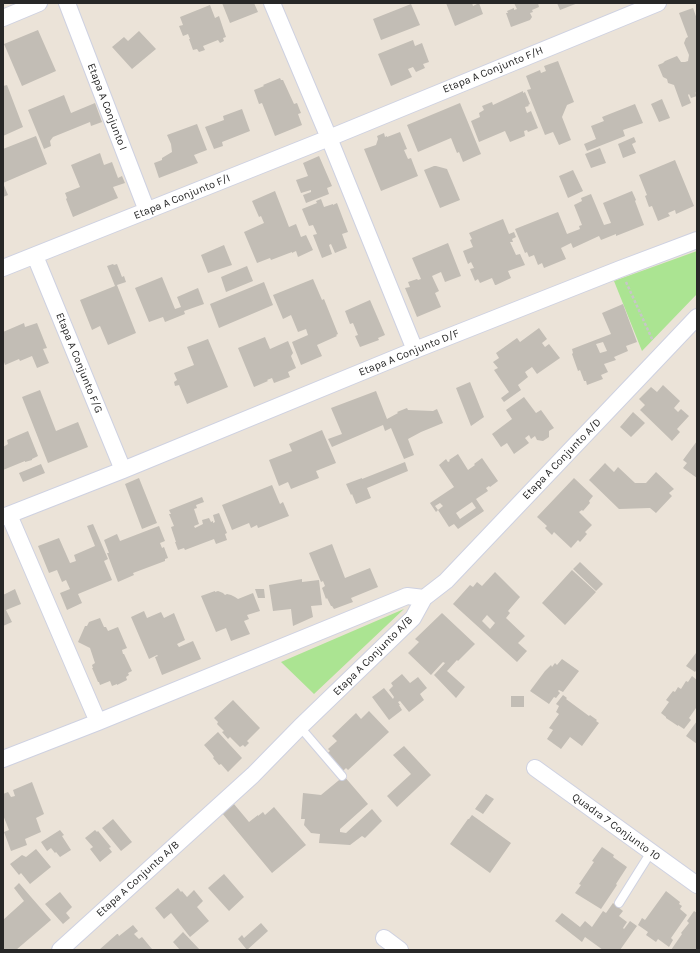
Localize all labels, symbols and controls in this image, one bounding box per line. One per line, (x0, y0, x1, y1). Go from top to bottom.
street label: Etapa A Conjunto F/H (441, 44, 545, 96)
street label: Etapa A Conjunto I (84, 62, 130, 152)
street label: Etapa A Conjunto F/I (132, 172, 232, 222)
street label: Etapa A Conjunto F/G (53, 311, 105, 415)
street label: Etapa A Conjunto D/F (357, 327, 461, 379)
street label: Etapa A Conjunto A/D (520, 416, 604, 502)
street label: Etapa A Conjunto A/B (330, 613, 416, 699)
street label: Quadra 7 Conjunto 10 (569, 791, 663, 863)
street label: Etapa A Conjunto A/B (94, 838, 182, 920)

